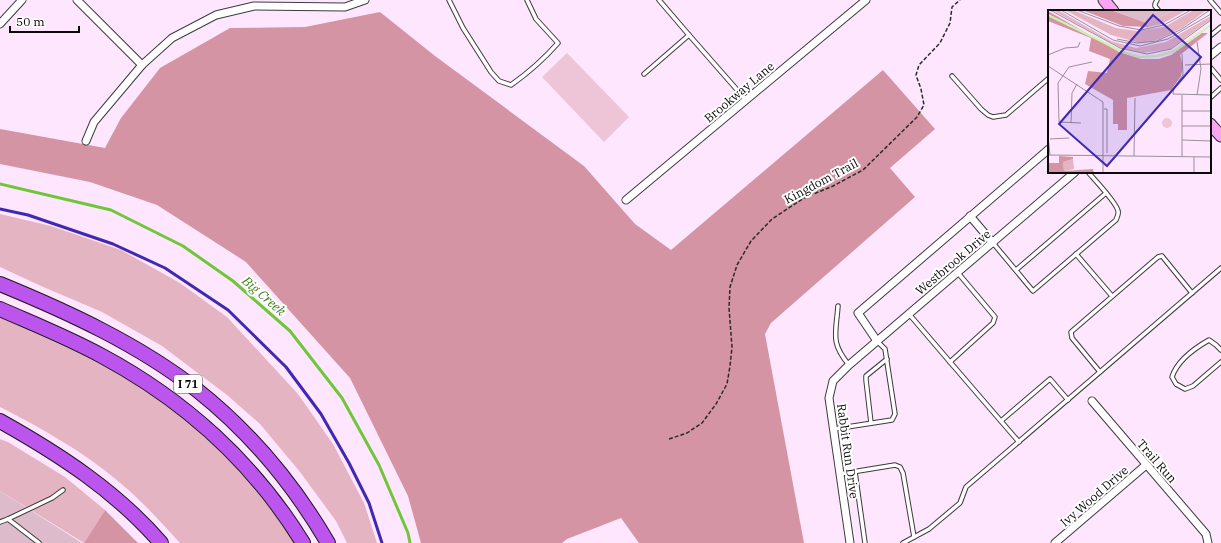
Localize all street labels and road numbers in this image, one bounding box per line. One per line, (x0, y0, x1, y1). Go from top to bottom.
street label: Brookway Lane (701, 58, 777, 126)
street label: Kingdom Trail (781, 155, 861, 207)
street label: Westbrook Drive (912, 226, 994, 298)
road number: I 71 (174, 375, 202, 393)
street label: Rabbit Run Drive (834, 403, 862, 499)
street label: Trail Run (1134, 436, 1180, 486)
street label: Ivy Wood Drive (1057, 462, 1131, 530)

